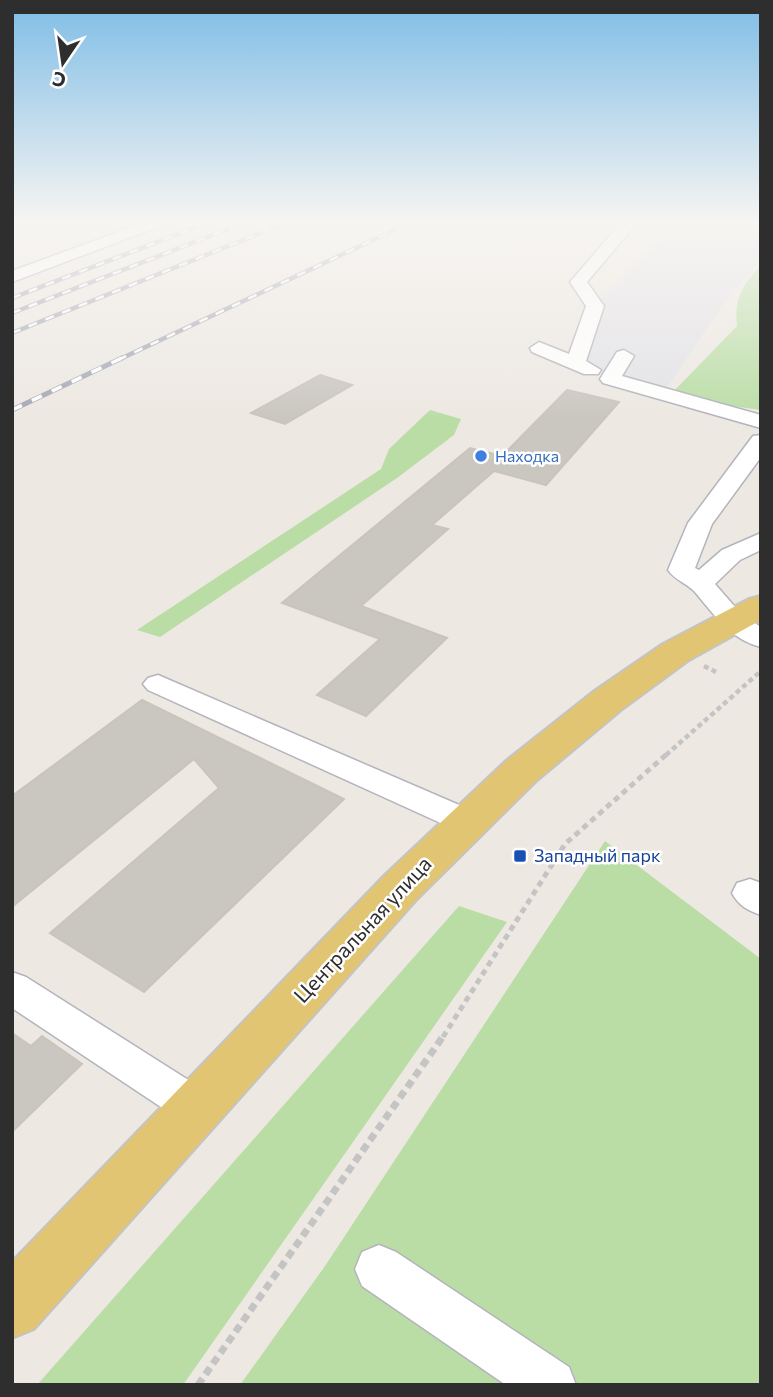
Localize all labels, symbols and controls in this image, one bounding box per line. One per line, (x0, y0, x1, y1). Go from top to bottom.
north arrow (28, 28, 98, 98)
text: С (50, 67, 68, 93)
place label: Находка (495, 446, 559, 465)
marker: Находка (473, 448, 489, 464)
place label: Западный парк (534, 844, 661, 866)
marker: Западный парк (512, 848, 528, 864)
street label: Центральная улица (288, 851, 436, 1007)

